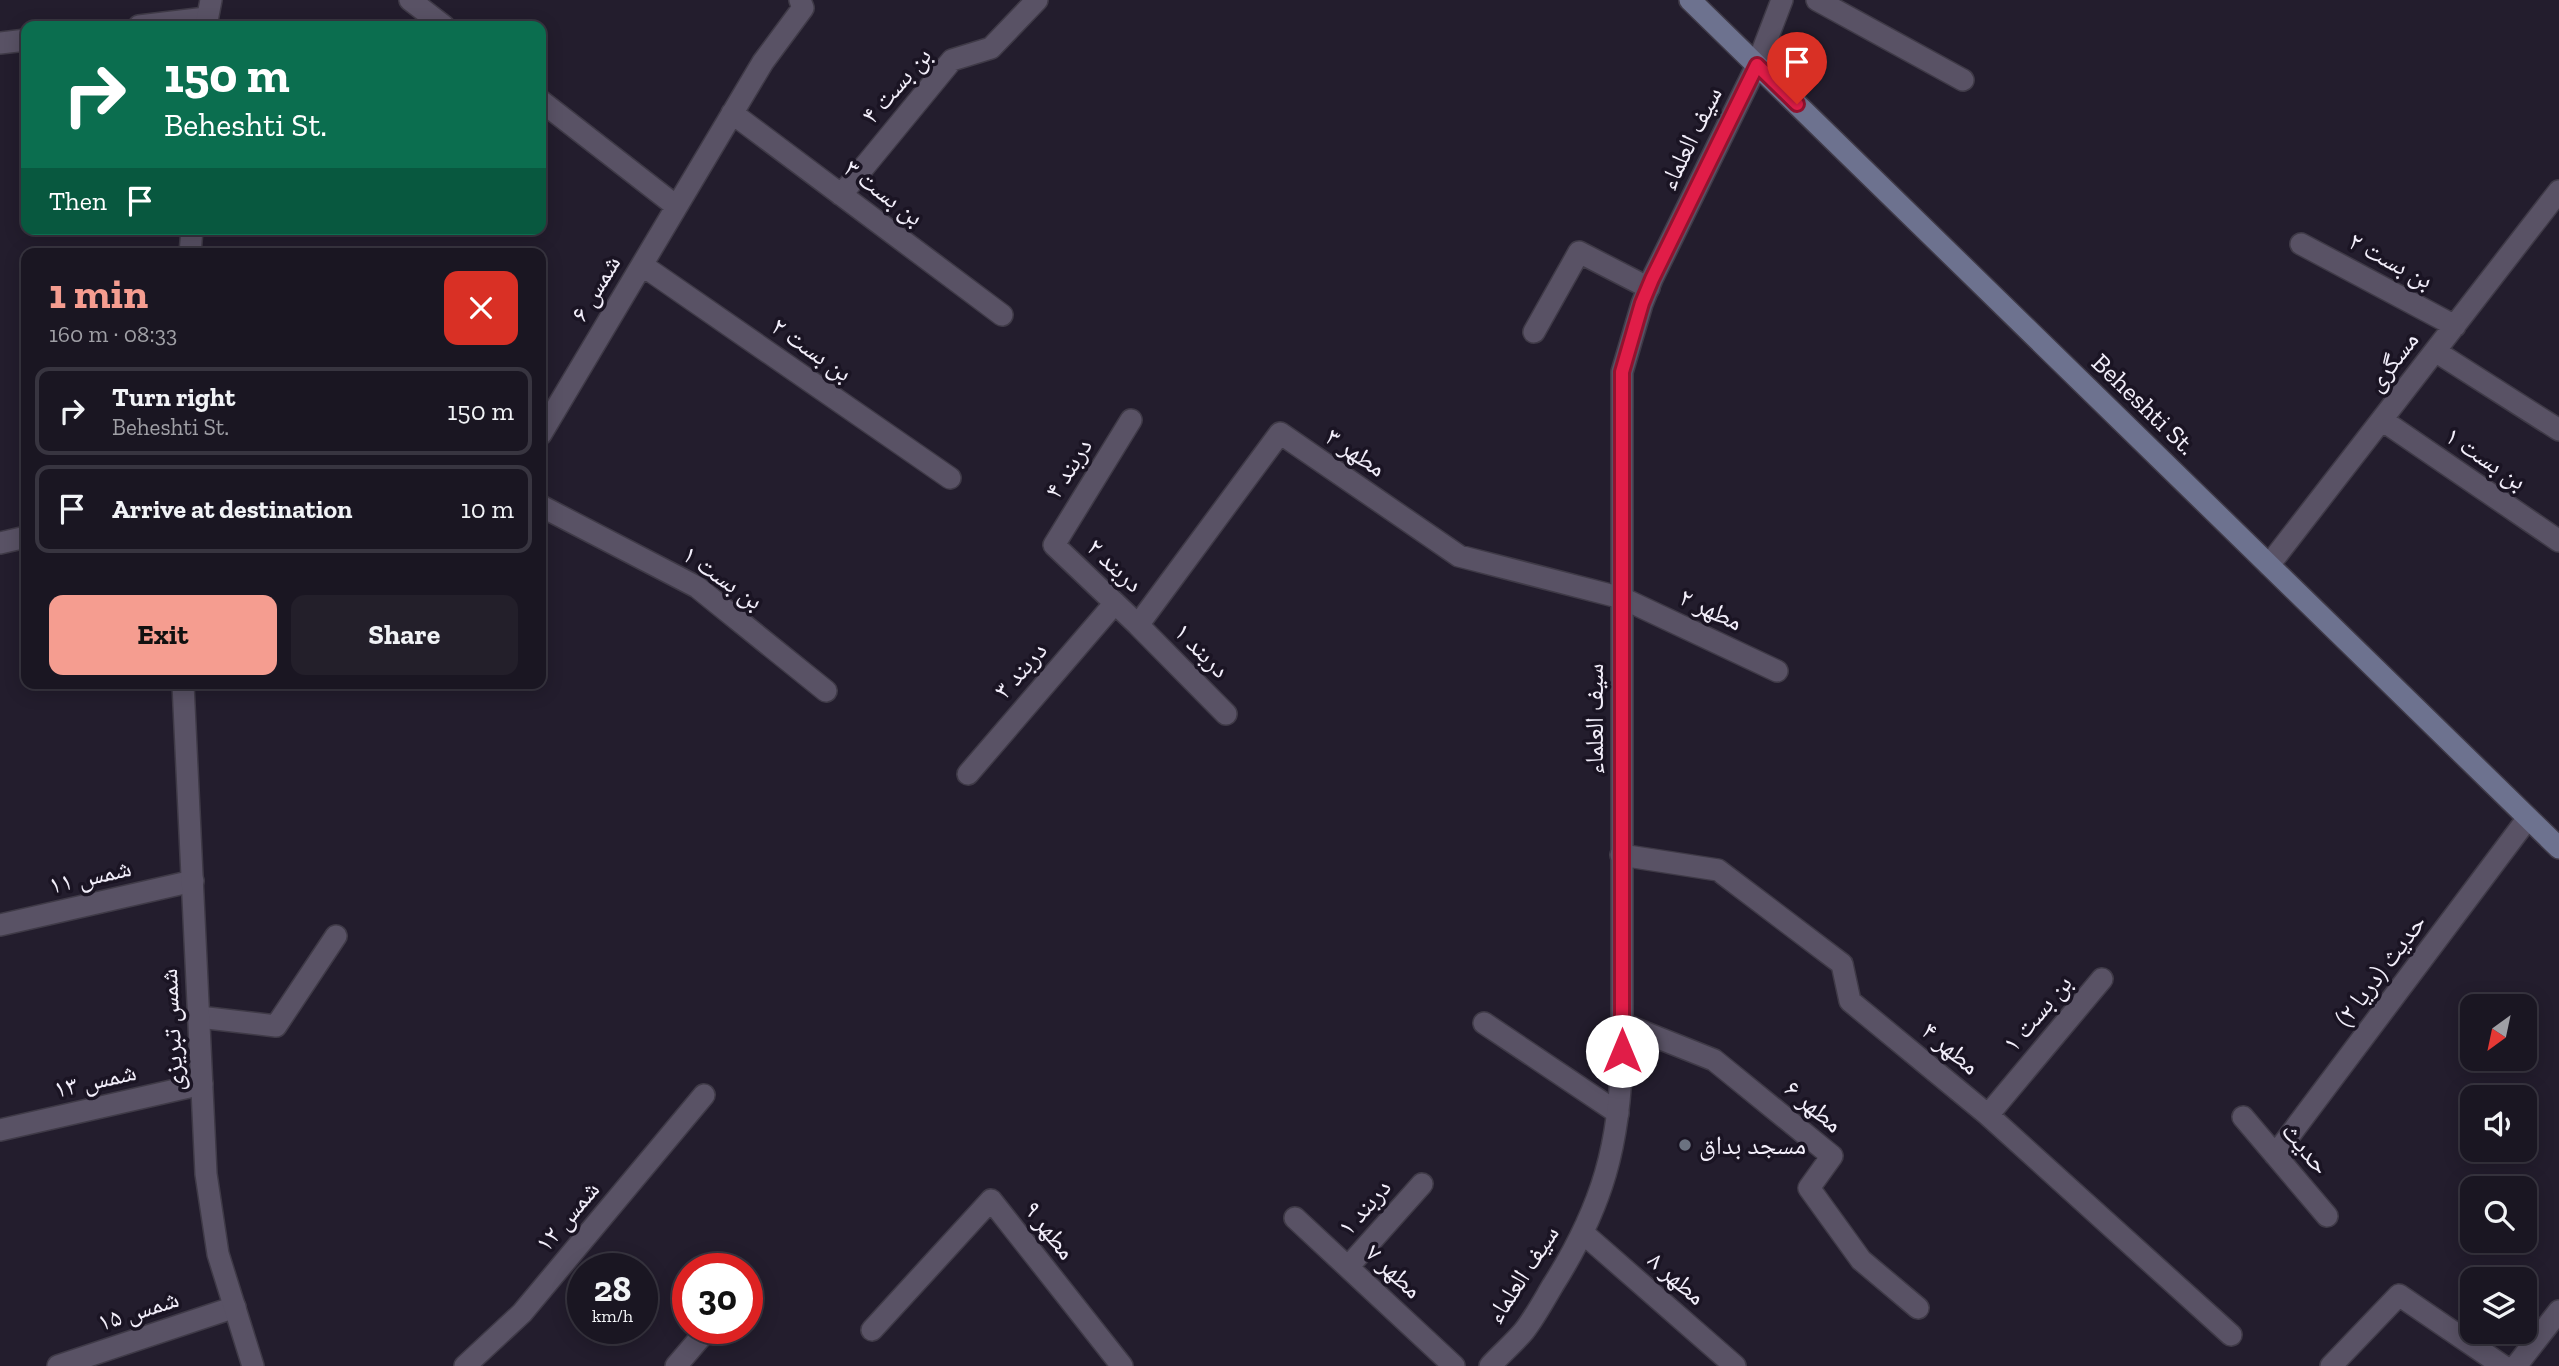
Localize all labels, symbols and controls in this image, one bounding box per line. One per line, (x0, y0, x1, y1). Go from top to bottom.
pin (1767, 32, 1827, 104)
street label: بن بست ۴ (854, 40, 938, 130)
icon: arrive (1778, 43, 1816, 81)
text: 150 m (164, 46, 290, 105)
icon: right (49, 49, 140, 140)
street label: سیف العلماء (1651, 81, 1729, 195)
text: Beheshti St. (164, 106, 327, 144)
street label: بن بست ۳ (838, 152, 930, 232)
icon: arrive (121, 182, 159, 220)
text: Then (49, 185, 107, 217)
street label: بن بست ۲ (2343, 224, 2439, 296)
street label: شمس ۶ (563, 249, 627, 327)
text: 1 min (49, 268, 148, 319)
button: close (444, 271, 518, 345)
street label: بن بست ۲ (765, 310, 859, 388)
text: 160 m · 08:33 (49, 320, 177, 348)
street label: مسگری (2359, 325, 2425, 397)
street label: Beheshti St. (2085, 346, 2203, 462)
text: Turn right (112, 381, 235, 413)
icon: right (53, 392, 91, 430)
text: 150 m (447, 395, 514, 427)
text: Beheshti St. (112, 413, 229, 441)
street label: بن بست ۱ (2439, 419, 2533, 497)
street label: مطهر ۳ (1320, 420, 1392, 484)
street label: دربند ۴ (1037, 432, 1099, 504)
icon: arrive (53, 490, 91, 528)
text: Arrive at destination (112, 493, 352, 525)
text: 10 m (461, 493, 514, 525)
street label: دربند ۲ (1080, 531, 1150, 599)
street label: بن بست ۱ (676, 538, 770, 616)
street label: مطهر ۲ (1674, 581, 1748, 637)
button: Exit (49, 595, 277, 675)
button: Share (291, 595, 518, 675)
street label: دربند ۱ (1168, 616, 1236, 684)
street label: دربند ۳ (986, 635, 1054, 705)
street label: سیف العلماء (1578, 663, 1610, 775)
street label: شمس ۱۱ (46, 851, 134, 901)
street label: حدیث (دریا ۲) (2327, 907, 2433, 1033)
street label: شمس تبریزی (152, 968, 190, 1092)
street label: بن بست ۱ (1995, 968, 2079, 1058)
north arrow (2460, 994, 2538, 1071)
map controls (2460, 994, 2537, 1344)
position arrow (1585, 1014, 1659, 1088)
street label: مطهر ۴ (1915, 1014, 1987, 1082)
street label: شمس ۱۳ (51, 1055, 139, 1105)
street label: مطهر ۶ (1778, 1072, 1850, 1140)
button: sound (2460, 1085, 2537, 1162)
street label: حدیث (2275, 1115, 2337, 1181)
place label: مسجد بداق (1699, 1129, 1806, 1161)
marker: مسجد بداق (1677, 1137, 1693, 1153)
street label: دربند ۱ (1330, 1172, 1398, 1242)
street label: شمس ۱۲ (528, 1174, 606, 1258)
button: search (2460, 1176, 2537, 1253)
street label: مطهر ۹ (1017, 1194, 1083, 1266)
street label: سیف العلماء (1478, 1219, 1566, 1329)
street label: مطهر ۷ (1359, 1237, 1429, 1305)
street label: مطهر ۸ (1642, 1244, 1712, 1312)
speed limit sign: 30 (672, 1253, 763, 1344)
button: layers (2460, 1267, 2537, 1344)
text: 28 (594, 1268, 631, 1310)
street label: شمس ۱۵ (93, 1282, 183, 1338)
text: km/h (592, 1305, 633, 1327)

